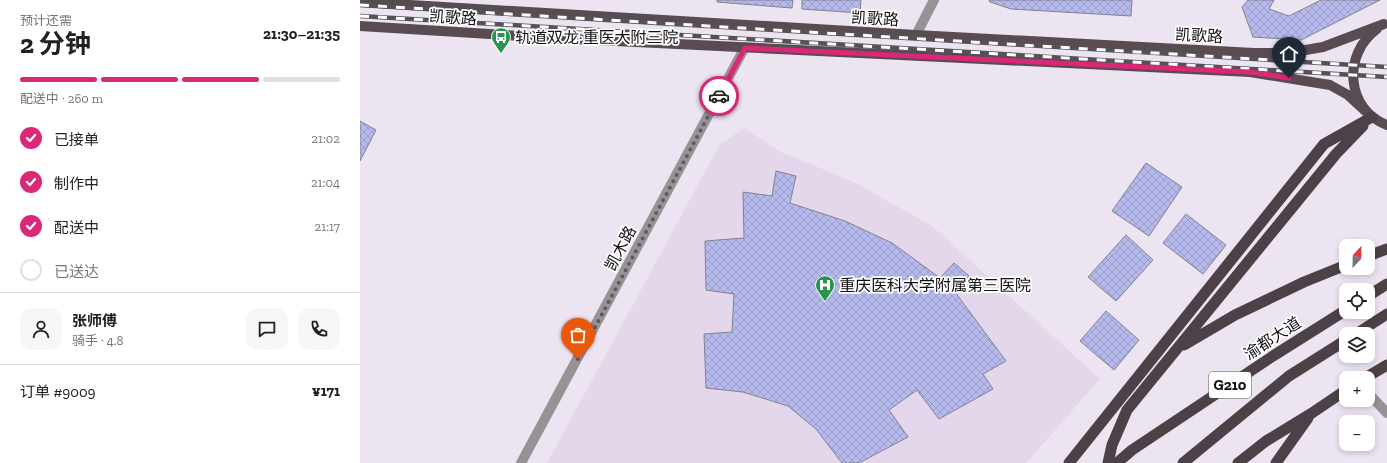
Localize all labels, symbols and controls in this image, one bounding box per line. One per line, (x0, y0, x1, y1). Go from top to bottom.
street label: 凯歌路 (428, 6, 478, 29)
street label: 凯歌路 (851, 8, 899, 29)
text: 预计还需 (20, 13, 72, 28)
text: 21:30–21:35 (263, 25, 340, 43)
street label: 凯歌路 (1175, 25, 1223, 46)
bus stop icon: 轨道双龙·重医大附三院 (490, 26, 512, 54)
text: 2 分钟 (20, 28, 91, 60)
place label: 轨道双龙·重医大附三院 (515, 28, 679, 47)
pin (1272, 37, 1306, 78)
icon: home (1278, 43, 1300, 65)
courier (699, 76, 739, 116)
icon: car (708, 85, 730, 107)
text: 配送中 · 260 m (20, 91, 103, 106)
icon: check (20, 127, 42, 149)
text: 已接单 (54, 131, 99, 149)
text: 21:02 (311, 131, 340, 146)
icon: check (20, 171, 42, 193)
text: 制作中 (54, 175, 99, 193)
text: 21:04 (311, 175, 340, 190)
icon: check (20, 215, 42, 237)
text: 配送中 (54, 219, 99, 237)
text: 21:17 (314, 219, 340, 234)
street label: 凯木路 (601, 223, 640, 274)
north arrow (1339, 239, 1375, 275)
map controls (1339, 239, 1375, 451)
text: 已送达 (54, 263, 99, 281)
hospital icon: 重庆医科大学附属第三医院 (814, 274, 836, 302)
place label: 重庆医科大学附属第三医院 (839, 276, 1031, 295)
button: locate (1339, 283, 1375, 319)
button: person (20, 308, 62, 350)
button: chat (246, 308, 288, 350)
button: phone (298, 308, 340, 350)
text: 张师傅 (72, 312, 117, 330)
street label: 渝都大道 (1240, 313, 1304, 364)
pin (561, 318, 595, 359)
icon: bag (567, 324, 589, 346)
button: layers (1339, 327, 1375, 363)
text: 骑手 · 4.8 (72, 333, 124, 348)
button: + (1339, 371, 1375, 407)
road number: G210 (1209, 372, 1251, 398)
text: ¥171 (312, 382, 340, 400)
text: 订单 #9009 (20, 383, 95, 401)
button: − (1339, 415, 1375, 451)

